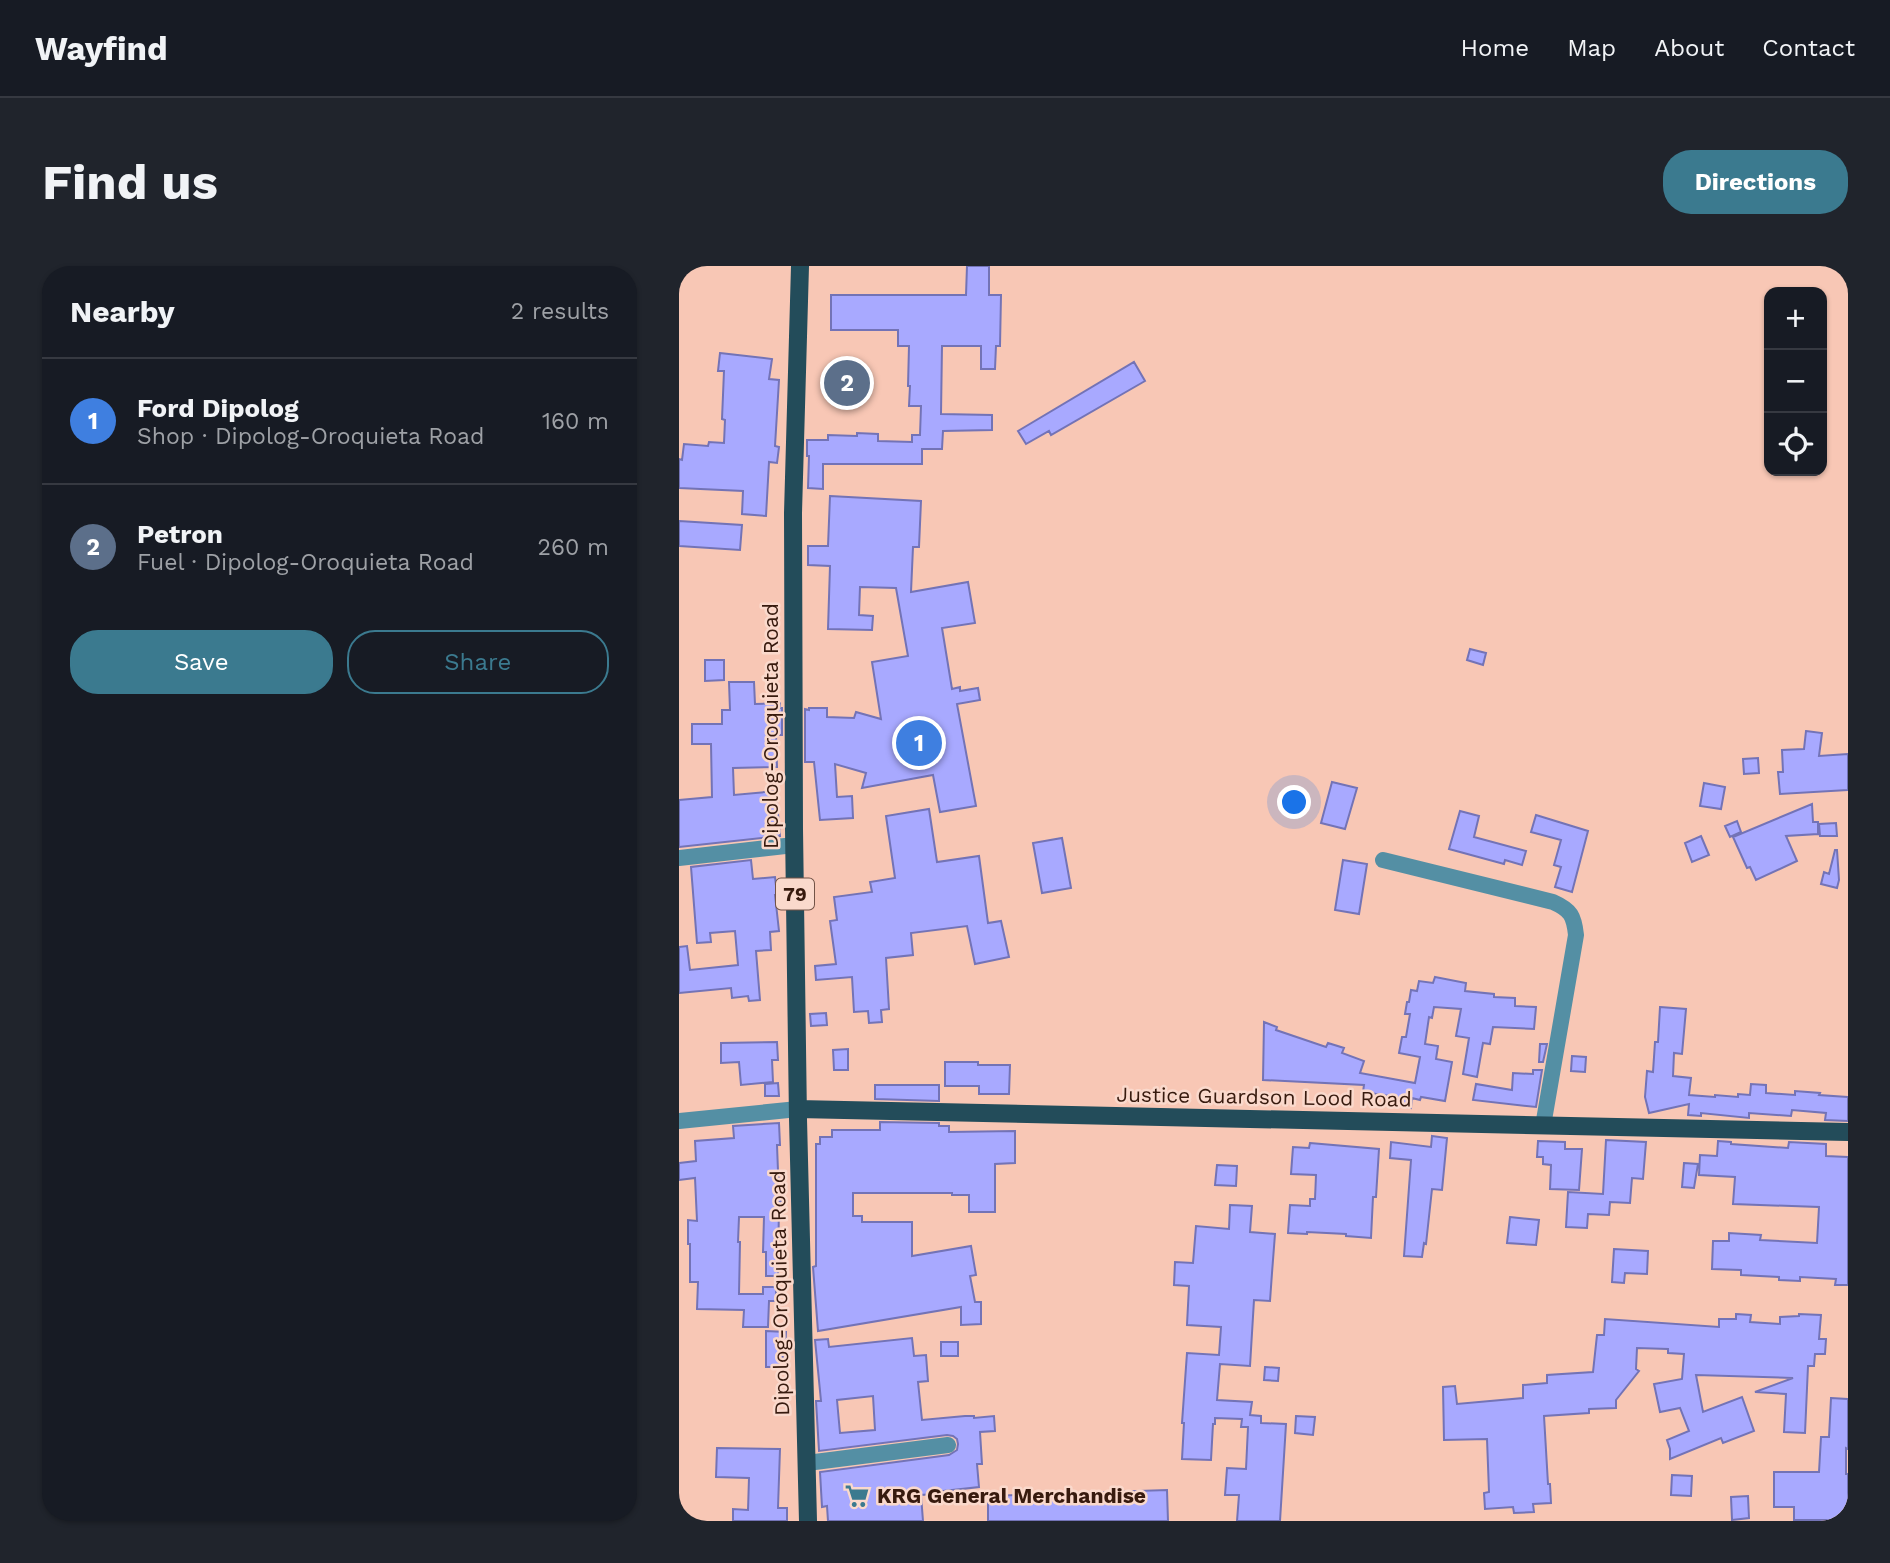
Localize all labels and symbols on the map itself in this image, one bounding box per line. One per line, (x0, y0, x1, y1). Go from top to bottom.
pin: 2 (824, 357, 870, 409)
street label: Dipolog-Oroquieta Road (758, 603, 783, 849)
pin: 1 (896, 717, 942, 769)
your location (1277, 785, 1311, 819)
road number: 79 (776, 878, 814, 909)
street label: Justice Guardson Lood Road (1116, 1081, 1412, 1112)
street label: Dipolog-Oroquieta Road (765, 1170, 794, 1416)
supermarket icon: KRG General Merchandise (843, 1482, 871, 1510)
place label: KRG General Merchandise (877, 1483, 1146, 1508)

